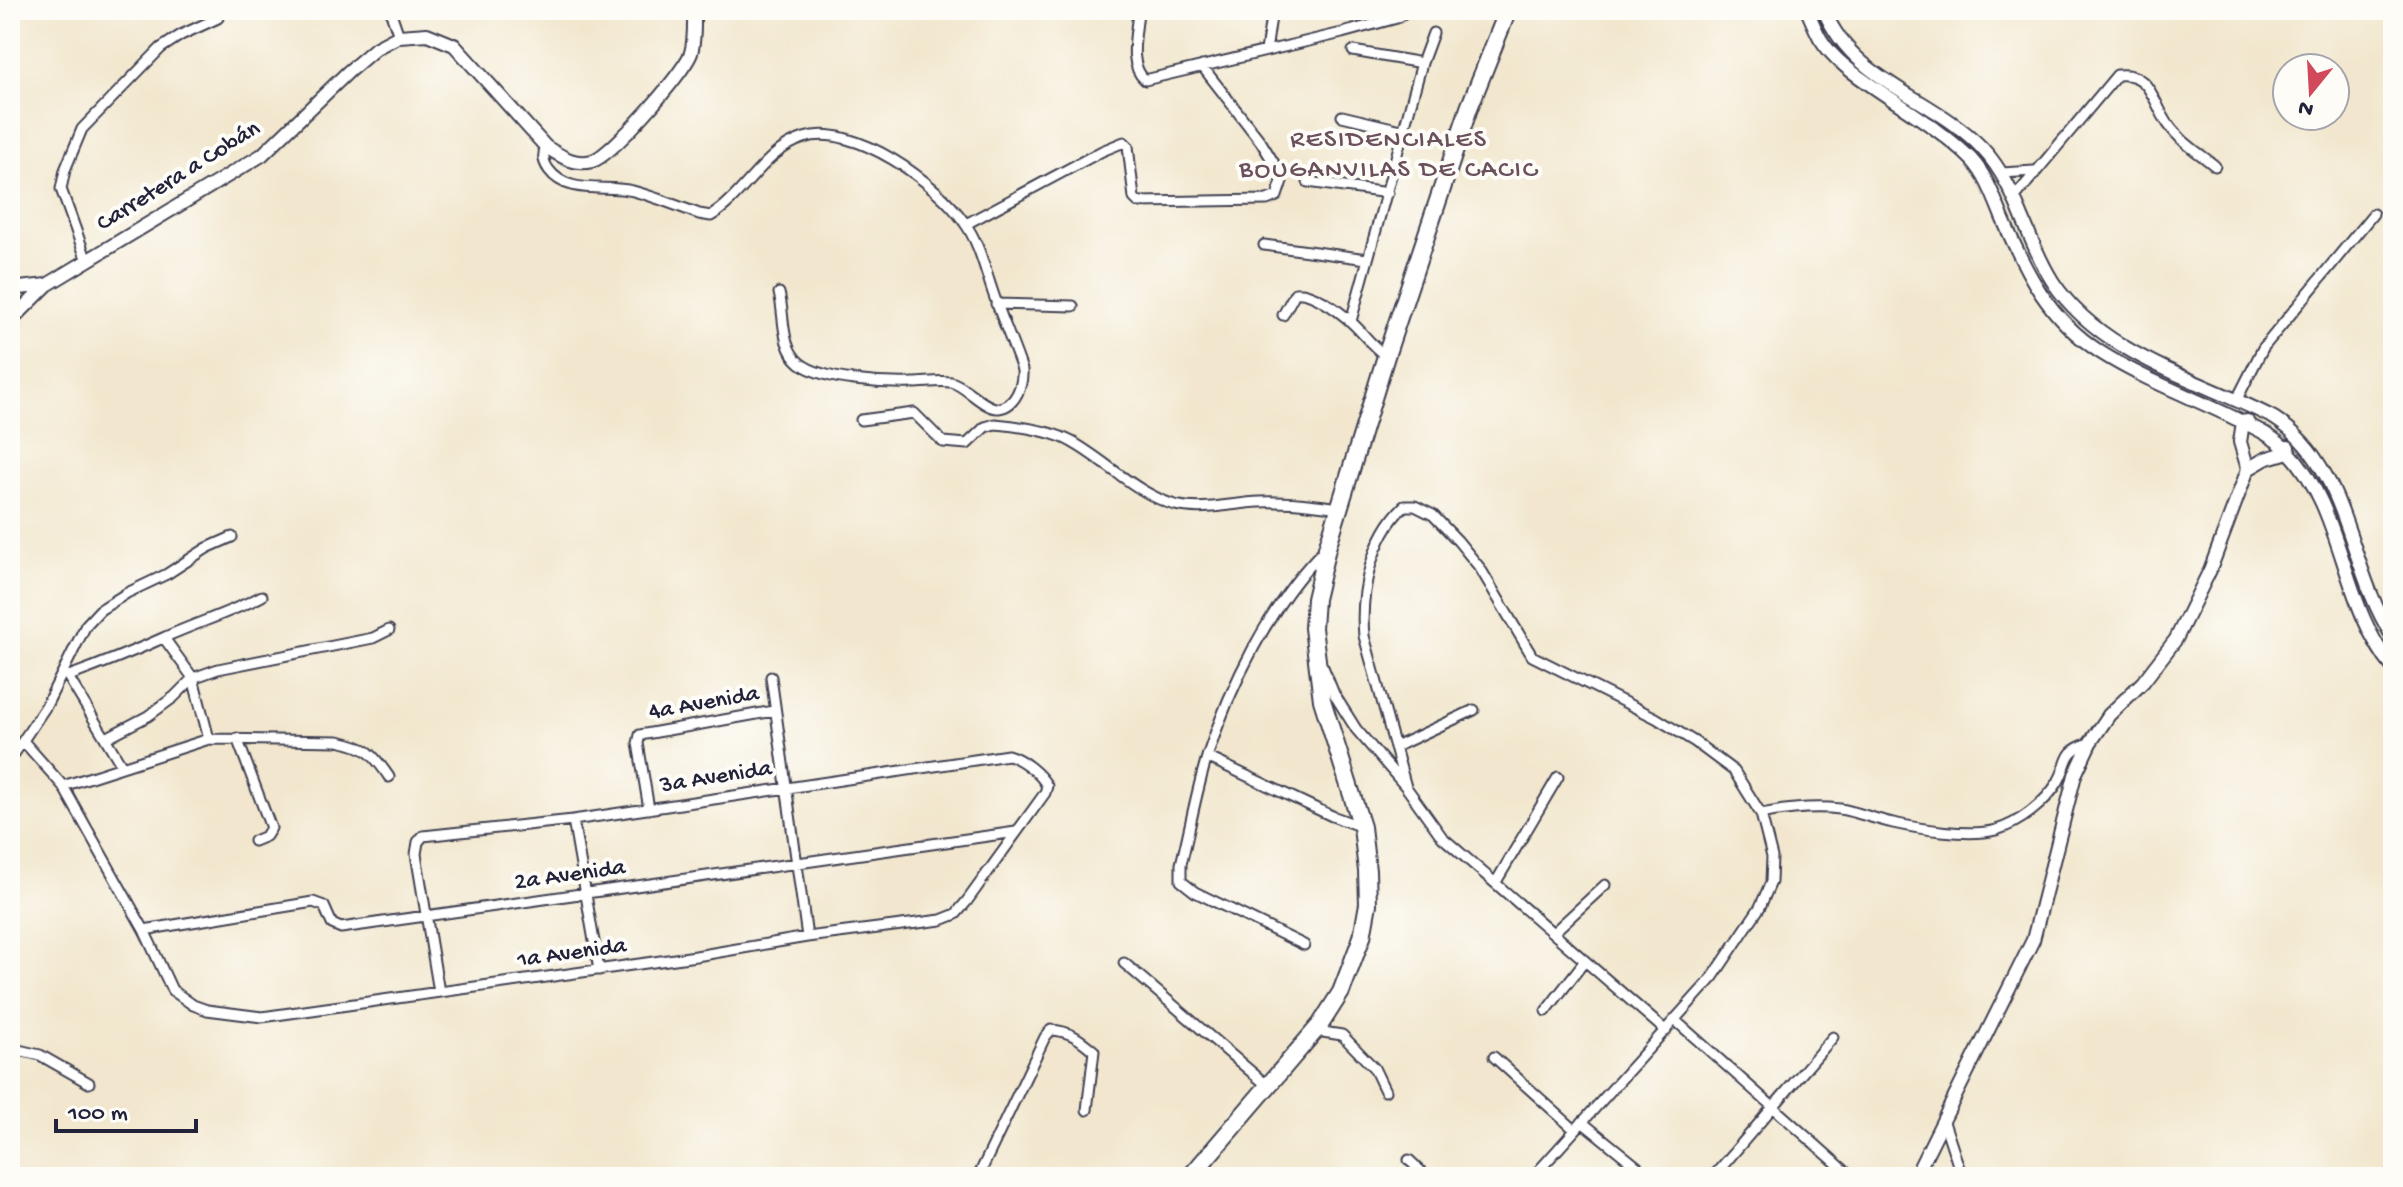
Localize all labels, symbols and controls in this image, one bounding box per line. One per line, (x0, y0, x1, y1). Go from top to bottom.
north arrow (2271, 52, 2351, 132)
text: N (2295, 93, 2317, 122)
street label: Carretera a Cobán (92, 115, 267, 239)
district label: RESIDENCIALES BOUGANVILAS DE CACIC (1238, 126, 1539, 187)
street label: 4a Avenida (647, 680, 762, 728)
street label: 3a Avenida (657, 755, 775, 801)
street label: 2a Avenida (513, 854, 628, 898)
street label: 1a Avenida (515, 932, 629, 976)
scale bar (56, 1083, 196, 1133)
text: 100 m (67, 1100, 128, 1129)

